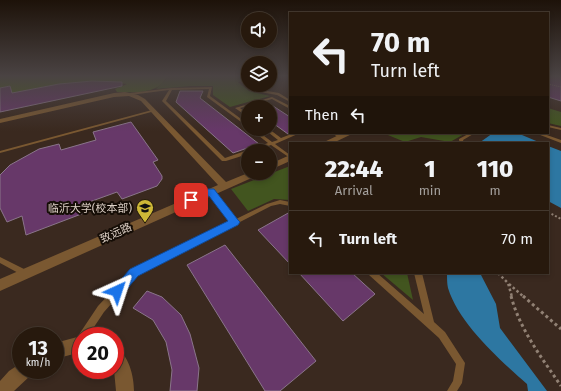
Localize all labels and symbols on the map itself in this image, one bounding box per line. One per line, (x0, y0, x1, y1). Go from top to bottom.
pin (174, 183, 208, 217)
school or university icon: 临沂大学(校本部) (135, 198, 155, 223)
place label: 临沂大学(校本部) (48, 202, 132, 215)
street label: 致远路 (98, 220, 134, 246)
position arrow (96, 270, 138, 312)
speed limit sign: 20 (72, 327, 124, 379)

